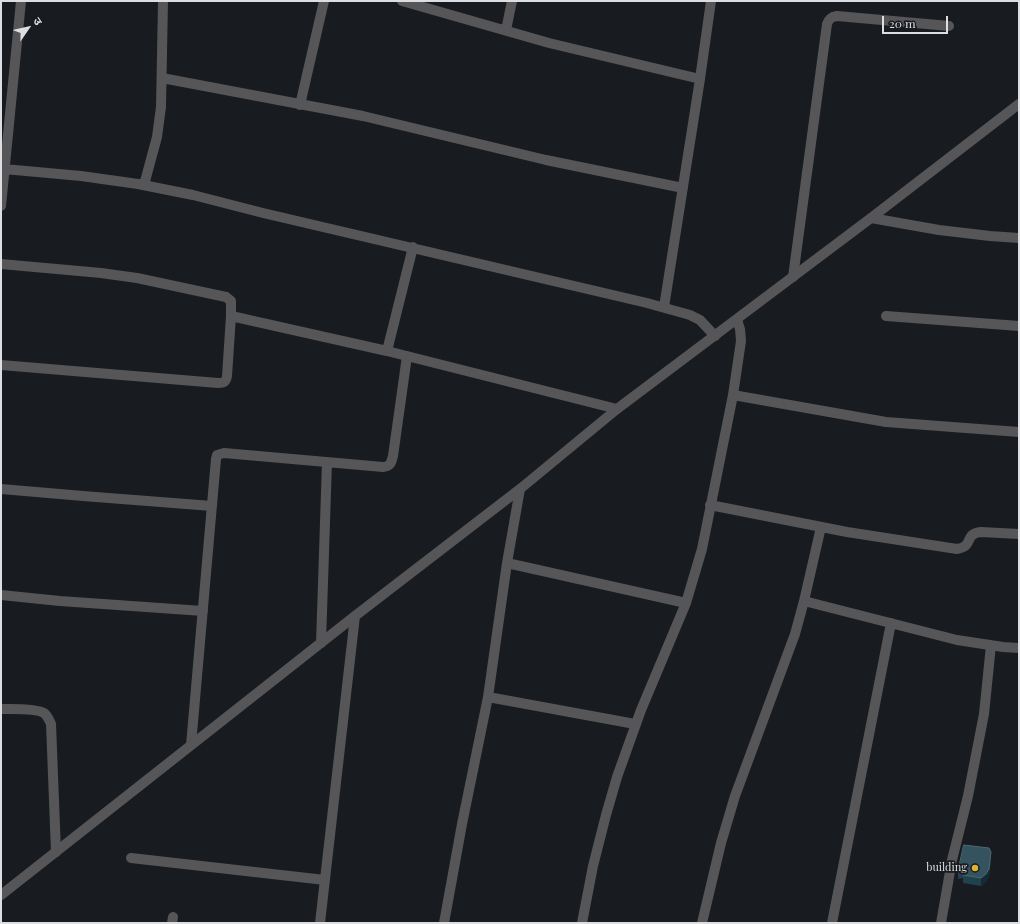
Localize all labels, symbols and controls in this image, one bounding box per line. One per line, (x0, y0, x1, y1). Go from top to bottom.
north arrow (8, 8, 48, 48)
scale bar (884, 8, 950, 34)
text: उ (30, 14, 46, 28)
text: 20 m (889, 15, 916, 31)
place label: building (926, 861, 967, 875)
marker: building (970, 863, 980, 873)

